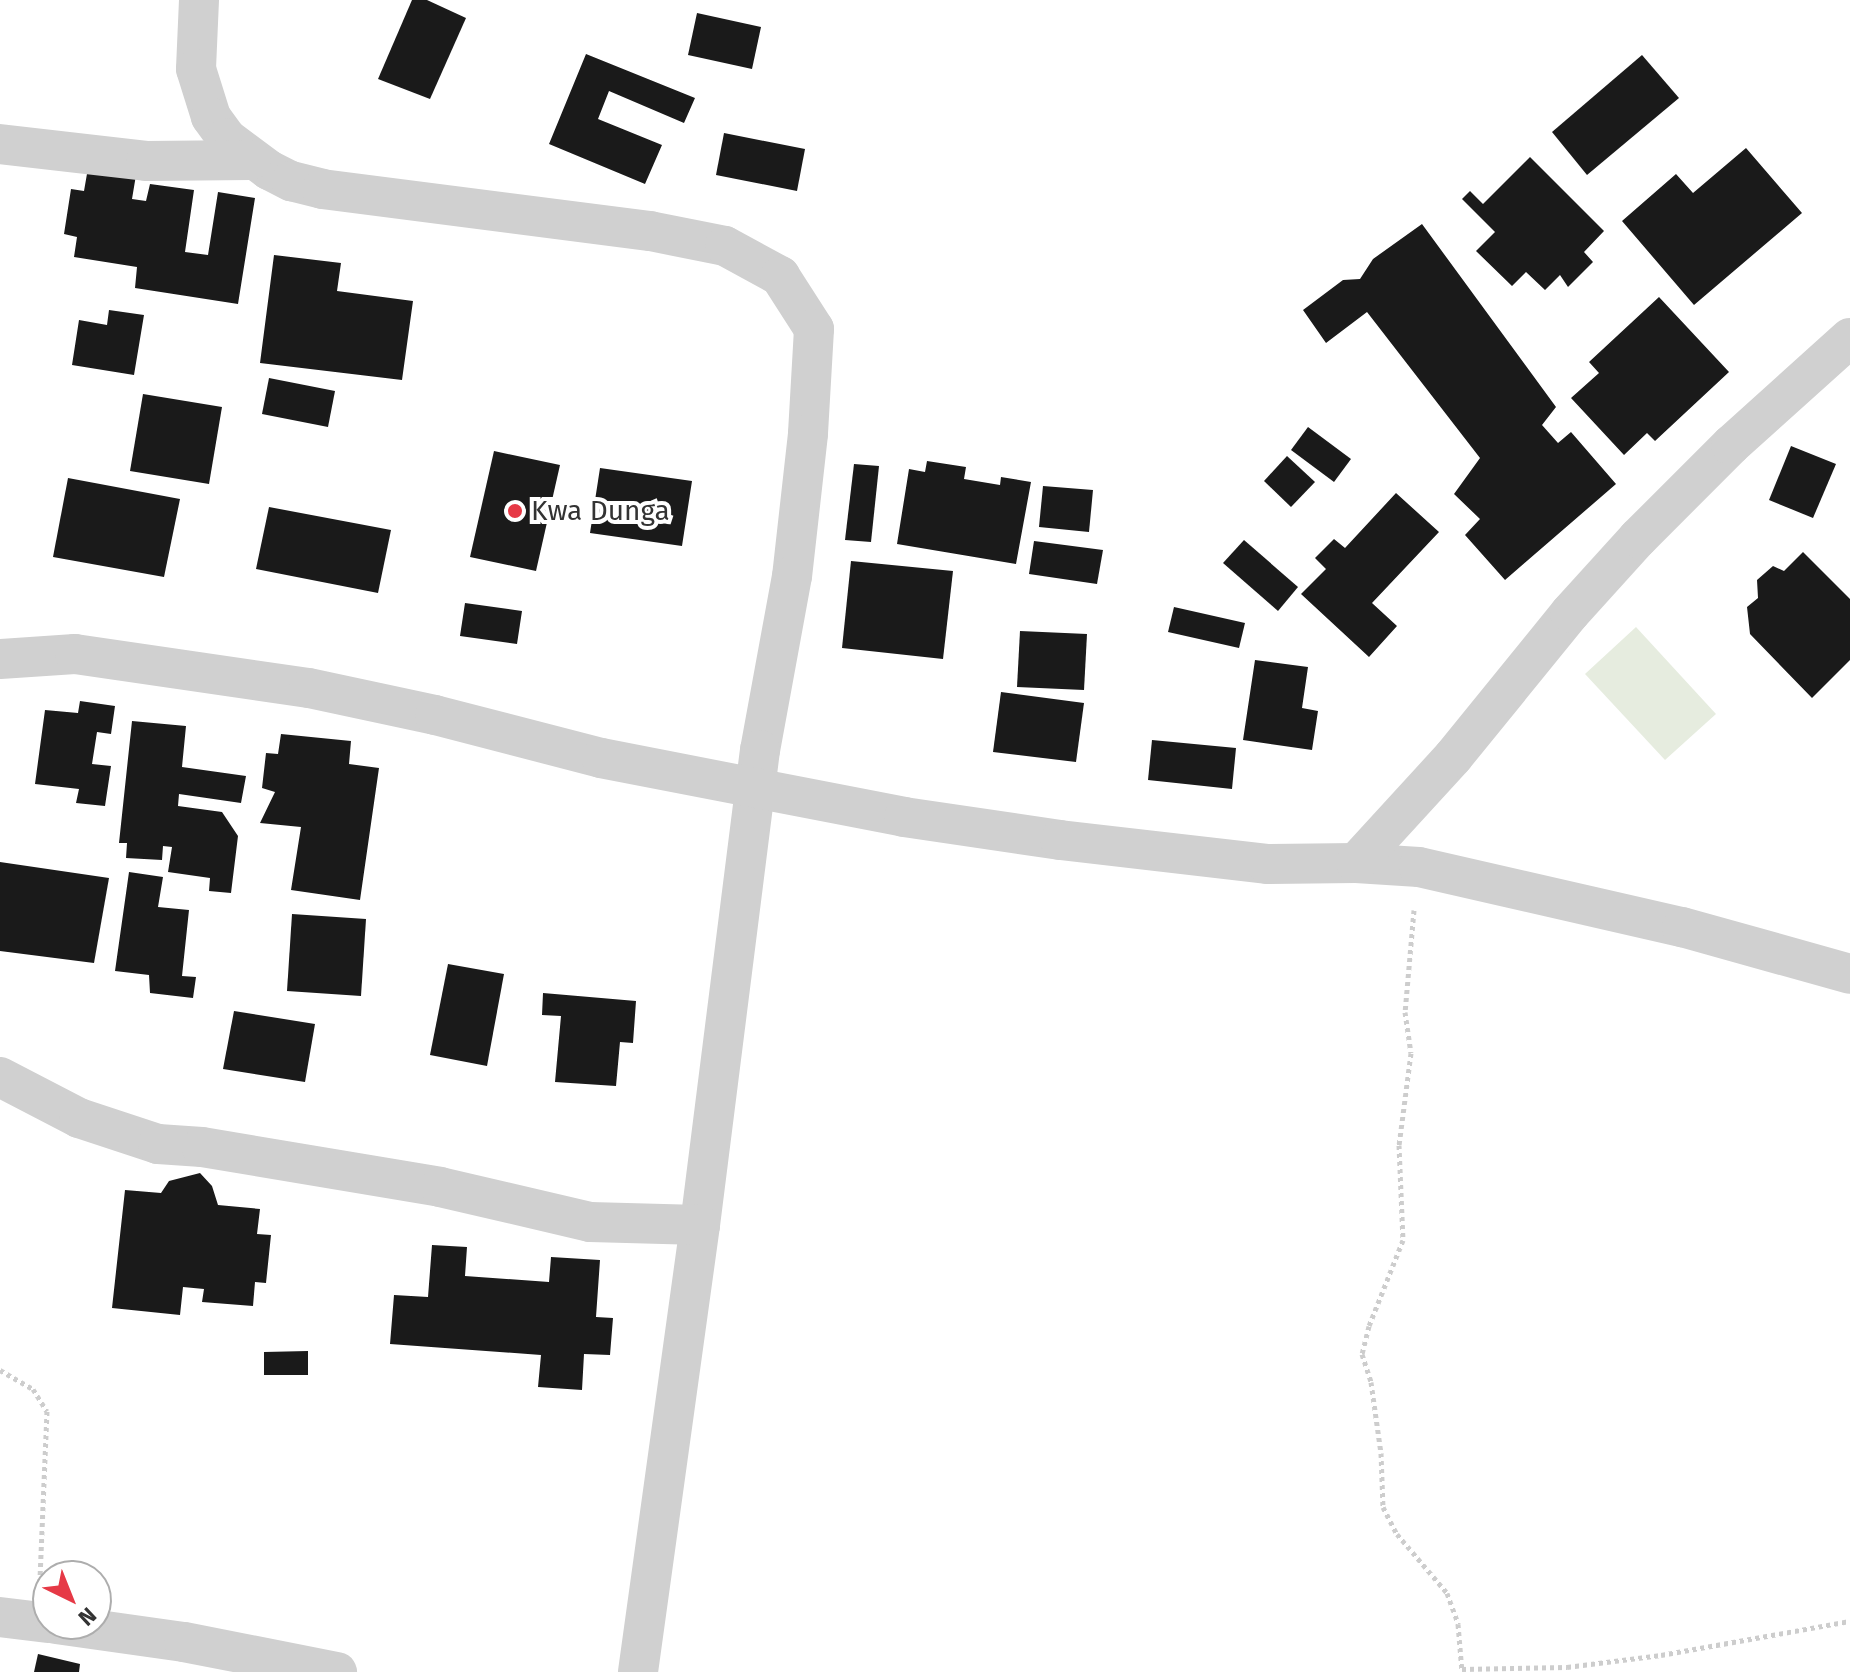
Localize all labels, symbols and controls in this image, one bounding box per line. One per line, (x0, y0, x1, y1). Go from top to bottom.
place label: Kwa Dunga (531, 494, 670, 528)
marker: Kwa Dunga (506, 502, 524, 520)
north arrow (32, 1560, 112, 1640)
text: N (73, 1602, 102, 1631)

